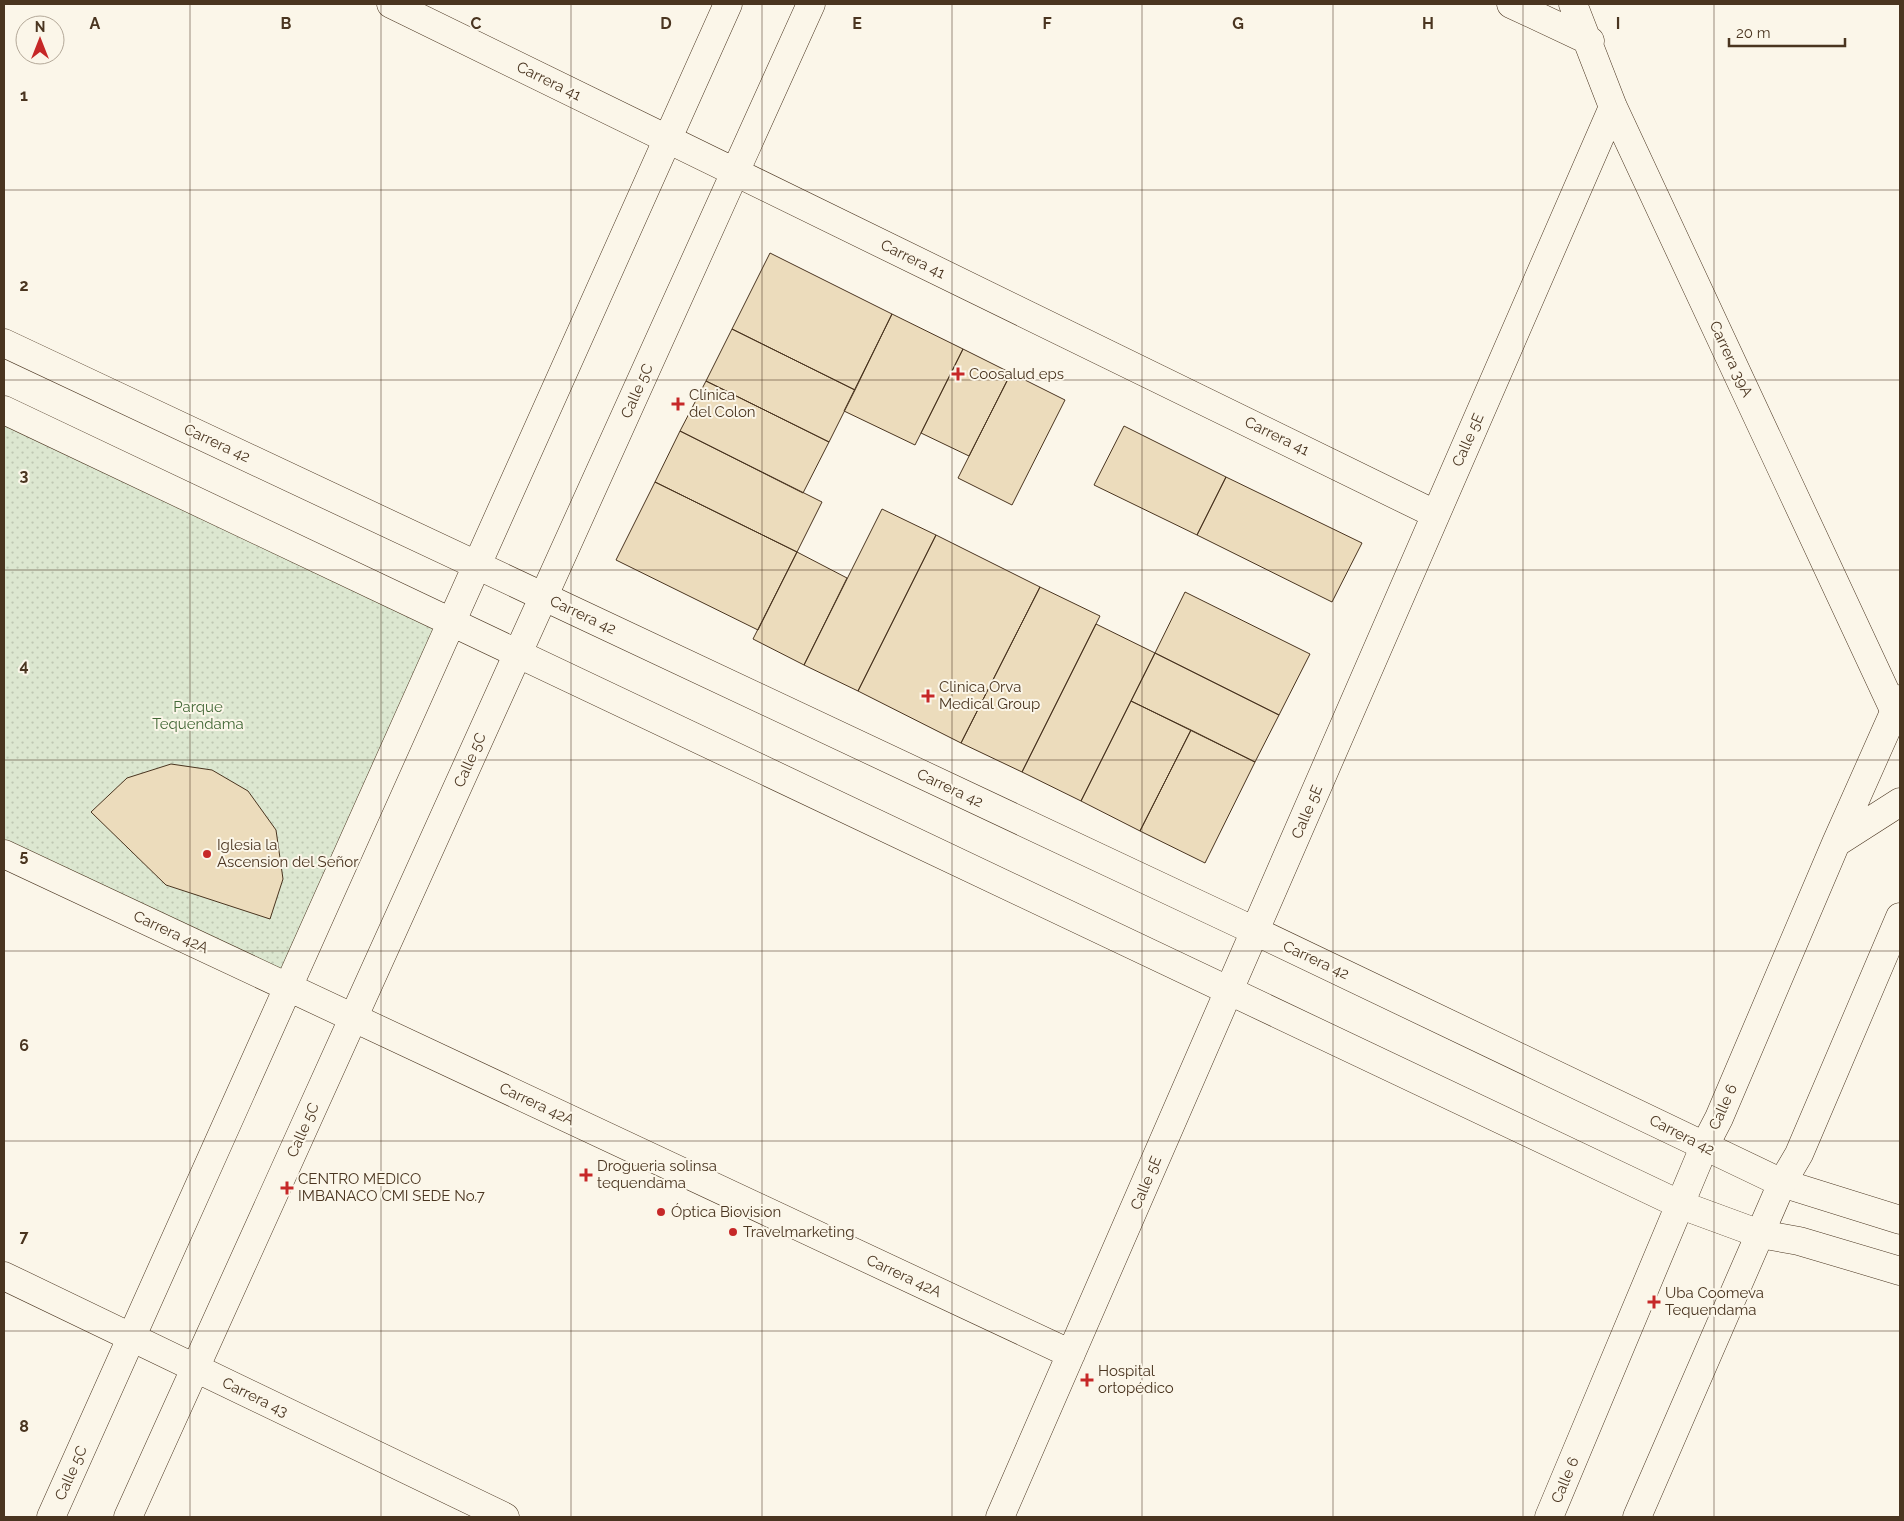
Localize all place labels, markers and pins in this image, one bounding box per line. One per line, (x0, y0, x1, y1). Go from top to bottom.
place label: Coosalud eps (969, 365, 1064, 383)
marker: Coosalud eps (951, 367, 965, 381)
place label: Clínica del Colon (689, 386, 756, 421)
marker: Clínica del Colon (671, 397, 685, 411)
place label: Clinica Orva Medical Group (939, 678, 1040, 713)
marker: Clinica Orva Medical Group (921, 689, 935, 703)
place label: Iglesia la Ascension del Señor (217, 836, 359, 871)
marker: Iglesia la Ascension del Señor (201, 848, 213, 860)
place label: Drogueria solinsa tequendama (597, 1157, 717, 1192)
marker: Drogueria solinsa tequendama (579, 1168, 593, 1182)
place label: CENTRO MEDICO IMBANACO CMI SEDE No.7 (298, 1170, 485, 1205)
marker: CENTRO MEDICO IMBANACO CMI SEDE No.7 (280, 1181, 294, 1195)
place label: Óptica Biovision (671, 1203, 781, 1221)
marker: Óptica Biovision (655, 1206, 667, 1218)
place label: Travelmarketing (743, 1223, 854, 1241)
marker: Travelmarketing (727, 1226, 739, 1238)
place label: Uba Coomeva Tequendama (1665, 1284, 1764, 1319)
marker: Uba Coomeva Tequendama (1647, 1295, 1661, 1309)
place label: Hospital ortopédico (1098, 1362, 1174, 1397)
marker: Hospital ortopédico (1080, 1373, 1094, 1387)

